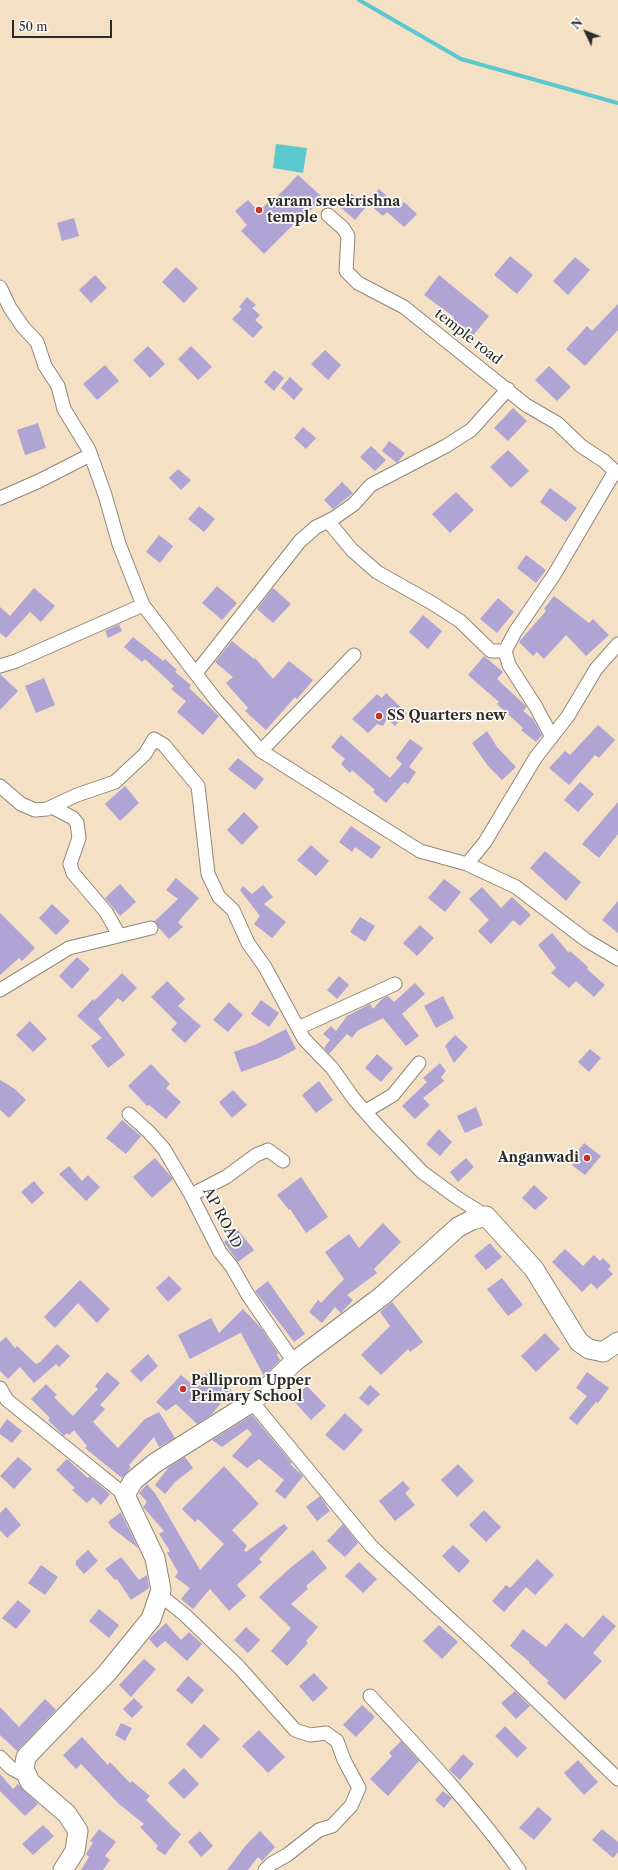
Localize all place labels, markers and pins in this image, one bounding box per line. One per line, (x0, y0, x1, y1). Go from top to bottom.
place label: varam sreekrishna temple (267, 194, 400, 226)
marker: varam sreekrishna temple (254, 205, 264, 215)
place label: SS Quarters new (387, 708, 507, 724)
marker: SS Quarters new (374, 711, 384, 721)
place label: Anganwadi (498, 1150, 579, 1166)
marker: Anganwadi (582, 1153, 592, 1163)
place label: Palliprom Upper Primary School (191, 1373, 311, 1406)
marker: Palliprom Upper Primary School (178, 1384, 188, 1394)

